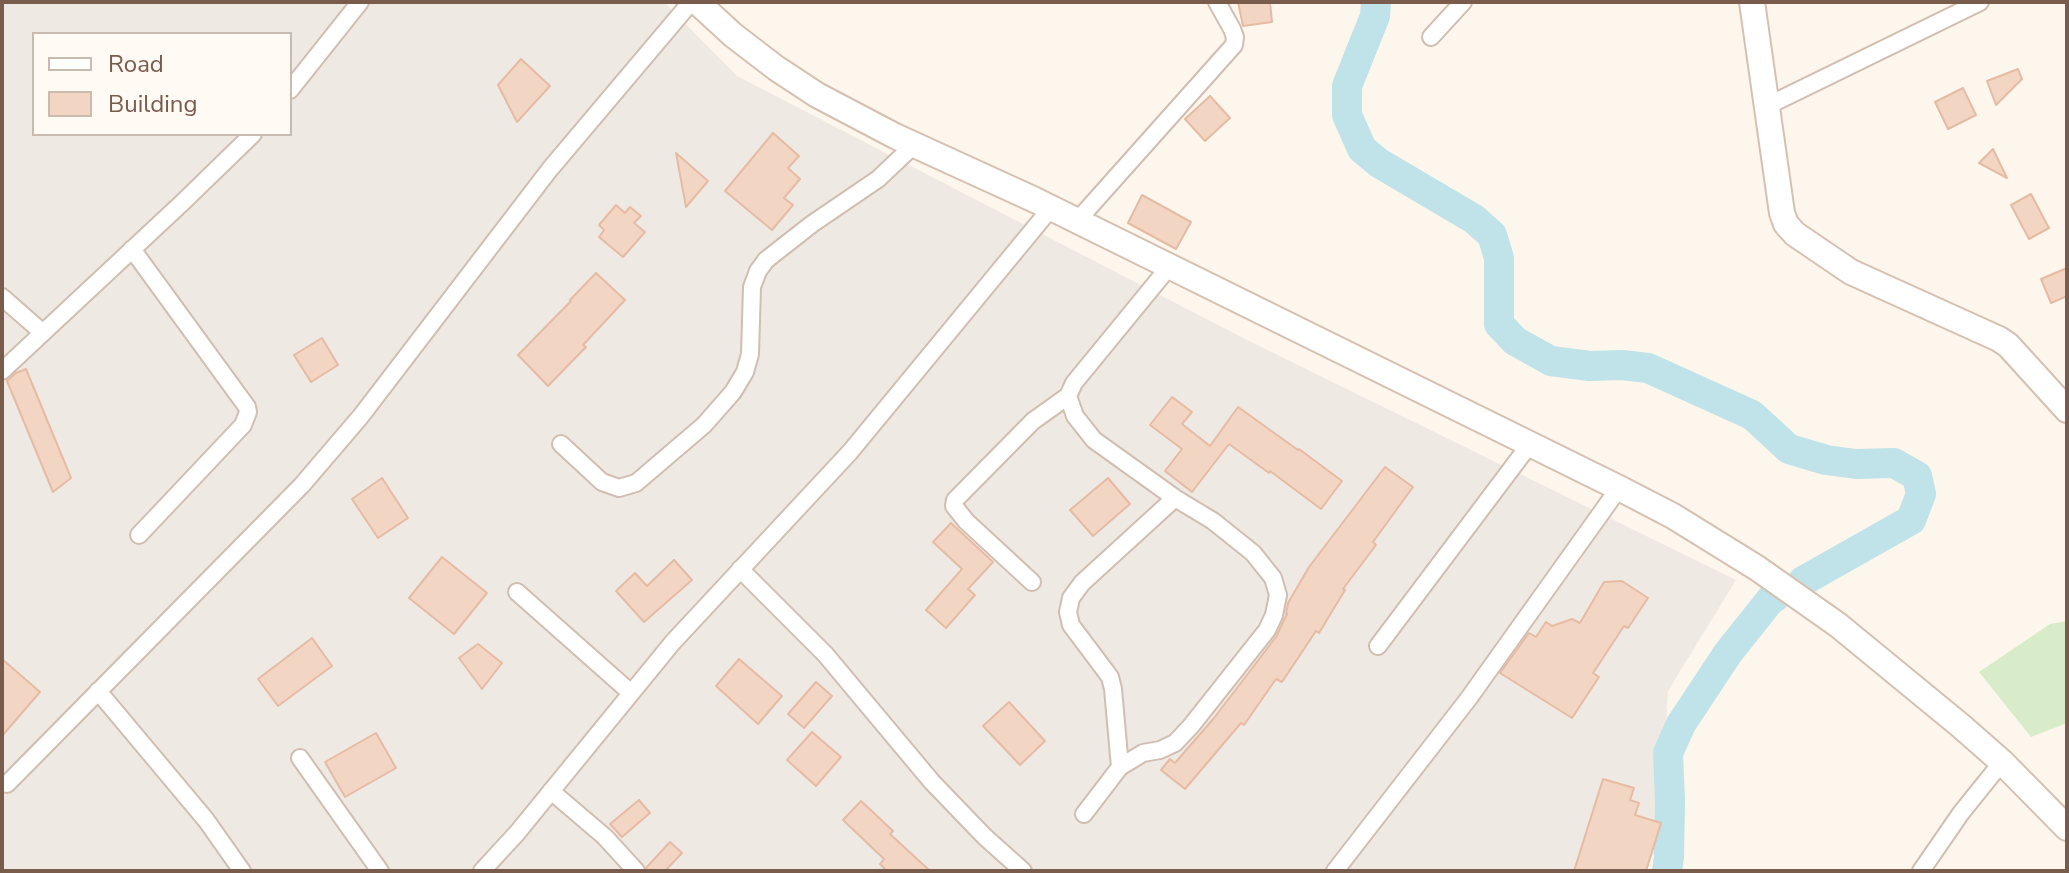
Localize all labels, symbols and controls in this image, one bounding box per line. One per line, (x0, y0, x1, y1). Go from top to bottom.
legend (32, 32, 292, 136)
text: Road (108, 48, 164, 80)
text: Building (108, 88, 198, 120)

